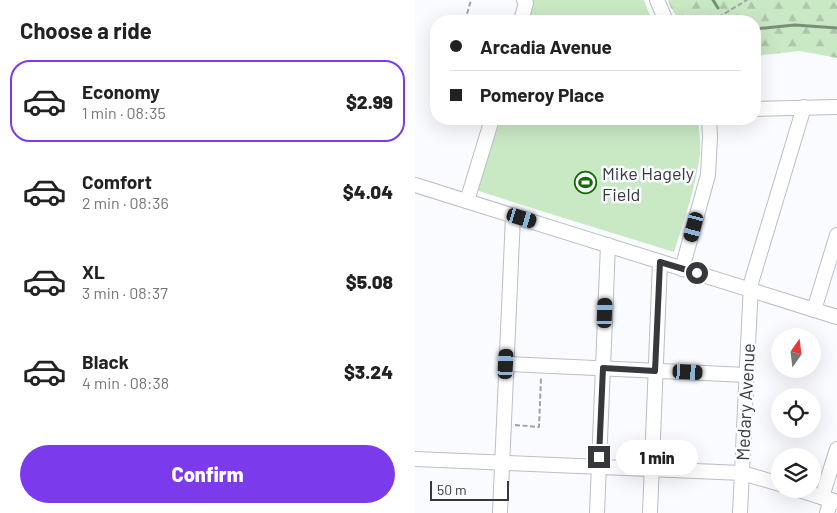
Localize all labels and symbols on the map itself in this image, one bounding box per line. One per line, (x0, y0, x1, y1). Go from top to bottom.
place label: Mike Hagely Field (602, 162, 694, 205)
sports icon: Mike Hagely Field (574, 171, 598, 195)
car (505, 206, 538, 230)
car (682, 211, 705, 243)
route start (686, 262, 708, 284)
car (596, 298, 613, 328)
north arrow (771, 328, 821, 378)
street label: Medary Avenue (731, 343, 759, 461)
car (497, 349, 514, 379)
car (672, 364, 703, 380)
callout: 1 min (617, 440, 699, 474)
route end (588, 446, 610, 468)
scale bar (430, 478, 509, 501)

